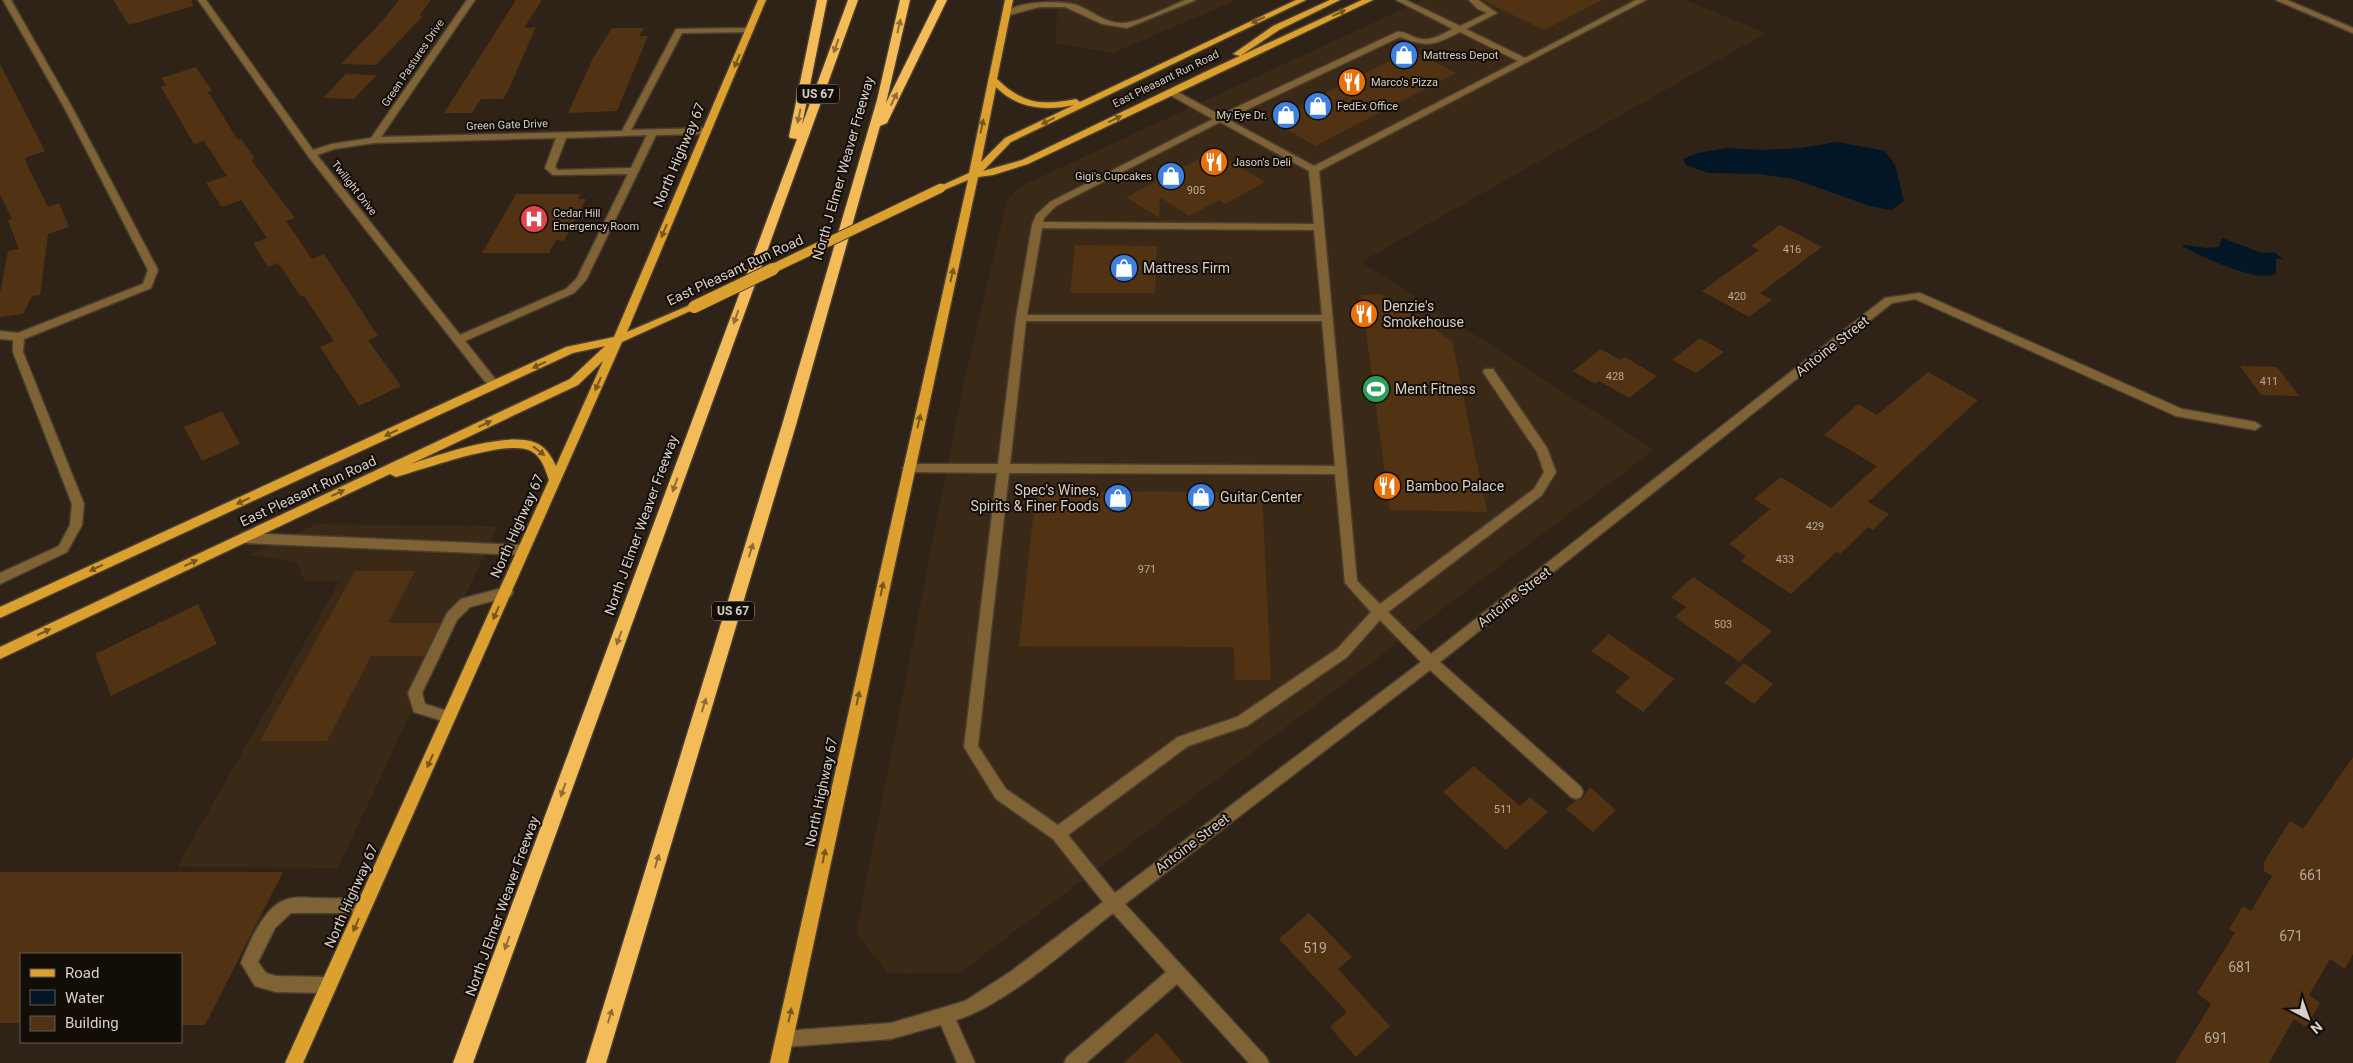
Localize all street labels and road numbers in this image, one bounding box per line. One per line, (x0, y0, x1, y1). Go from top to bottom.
street label: Green Pastures Drive (379, 17, 447, 109)
street label: East Pleasant Run Road (1111, 48, 1221, 110)
street label: North J Elmer Weaver Freeway (809, 74, 877, 262)
road number: US 67 (797, 85, 839, 104)
street label: North Highway 67 (650, 100, 708, 210)
street label: Green Gate Drive (466, 117, 548, 133)
street label: Twilight Drive (329, 158, 379, 218)
street label: East Pleasant Run Road (664, 231, 806, 309)
street label: Antoine Street (1792, 312, 1872, 379)
street label: North J Elmer Weaver Freeway (601, 432, 681, 617)
street label: East Pleasant Run Road (237, 452, 379, 530)
street label: North Highway 67 (487, 472, 547, 580)
street label: Antoine Street (1474, 563, 1554, 630)
road number: US 67 (712, 602, 754, 620)
street label: North Highway 67 (802, 736, 840, 848)
street label: Antoine Street (1152, 810, 1232, 876)
street label: North J Elmer Weaver Freeway (462, 813, 542, 998)
street label: North Highway 67 (321, 842, 381, 950)

